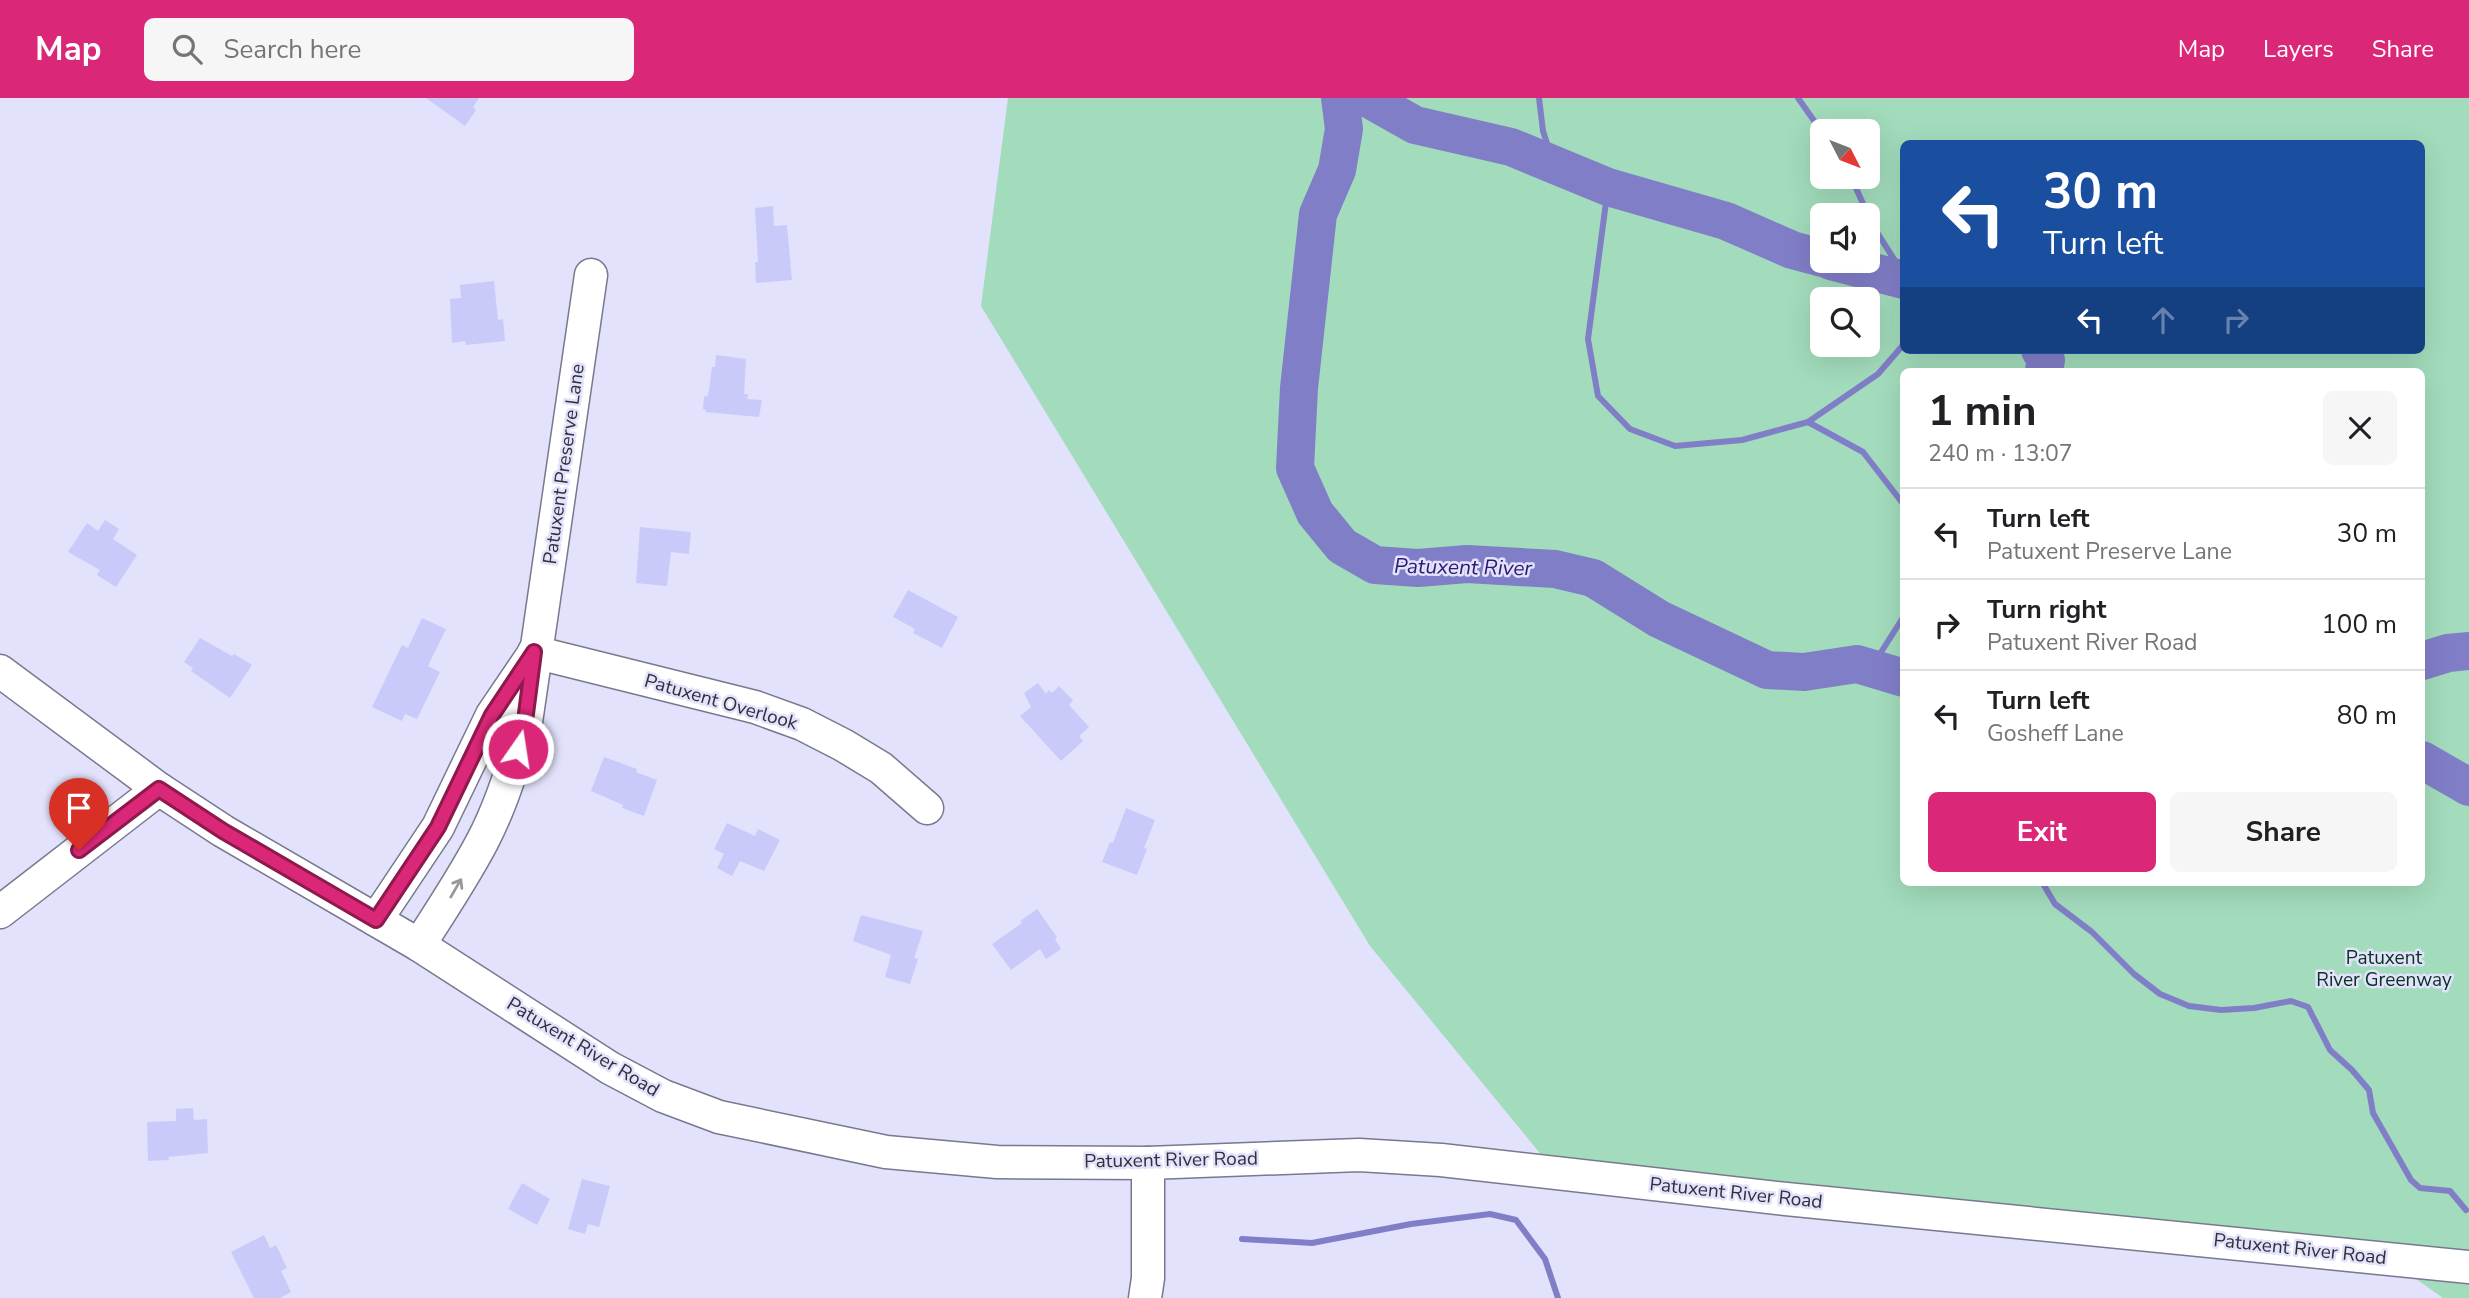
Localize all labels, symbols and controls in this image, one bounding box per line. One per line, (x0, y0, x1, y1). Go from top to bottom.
search box (144, 18, 634, 81)
text: Map (35, 27, 102, 72)
icon: search (168, 30, 206, 68)
text: Search here (224, 32, 361, 67)
text: Map (2178, 33, 2225, 65)
text: Layers (2263, 33, 2334, 65)
text: Share (2372, 33, 2434, 65)
north arrow (1810, 119, 1880, 189)
map controls (1810, 119, 1880, 357)
text: 30 m (2043, 158, 2158, 225)
icon: left (1928, 168, 2019, 259)
button: sound (1810, 203, 1880, 273)
text: Turn left (2043, 222, 2163, 265)
button: search (1810, 287, 1880, 357)
icon: left (2071, 301, 2109, 339)
icon: ahead (2144, 301, 2182, 339)
icon: right (2217, 301, 2255, 339)
street label: Patuxent Preserve Lane (537, 362, 591, 566)
text: 1 min (1928, 383, 2037, 440)
button: close (2323, 391, 2397, 465)
text: 240 m · 13:07 (1928, 438, 2073, 469)
text: Turn left (1987, 501, 2090, 536)
icon: left (1928, 515, 1966, 553)
text: 30 m (2337, 516, 2397, 551)
text: Patuxent Preserve Lane (1987, 536, 2232, 567)
water label: Patuxent River (1394, 552, 1533, 582)
text: Turn right (1987, 592, 2106, 627)
icon: right (1928, 606, 1966, 644)
text: 100 m (2321, 607, 2397, 642)
text: Patuxent River Road (1987, 627, 2198, 658)
street label: Patuxent Overlook (641, 668, 801, 736)
text: Turn left (1987, 683, 2090, 718)
icon: left (1928, 697, 1966, 735)
text: 80 m (2337, 698, 2397, 733)
position arrow (481, 712, 555, 786)
text: Gosheff Lane (1987, 718, 2124, 749)
pin (49, 778, 109, 850)
icon: arrive (60, 789, 98, 827)
button: Exit (1928, 792, 2156, 872)
button: Share (2170, 792, 2397, 872)
one-way arrow (450, 878, 464, 898)
park label: Patuxent River Greenway (2316, 945, 2452, 993)
street label: Patuxent River Road (502, 991, 664, 1103)
street label: Patuxent River Road (1084, 1145, 1258, 1175)
street label: Patuxent River Road (1648, 1171, 1824, 1215)
street label: Patuxent River Road (2212, 1227, 2388, 1271)

